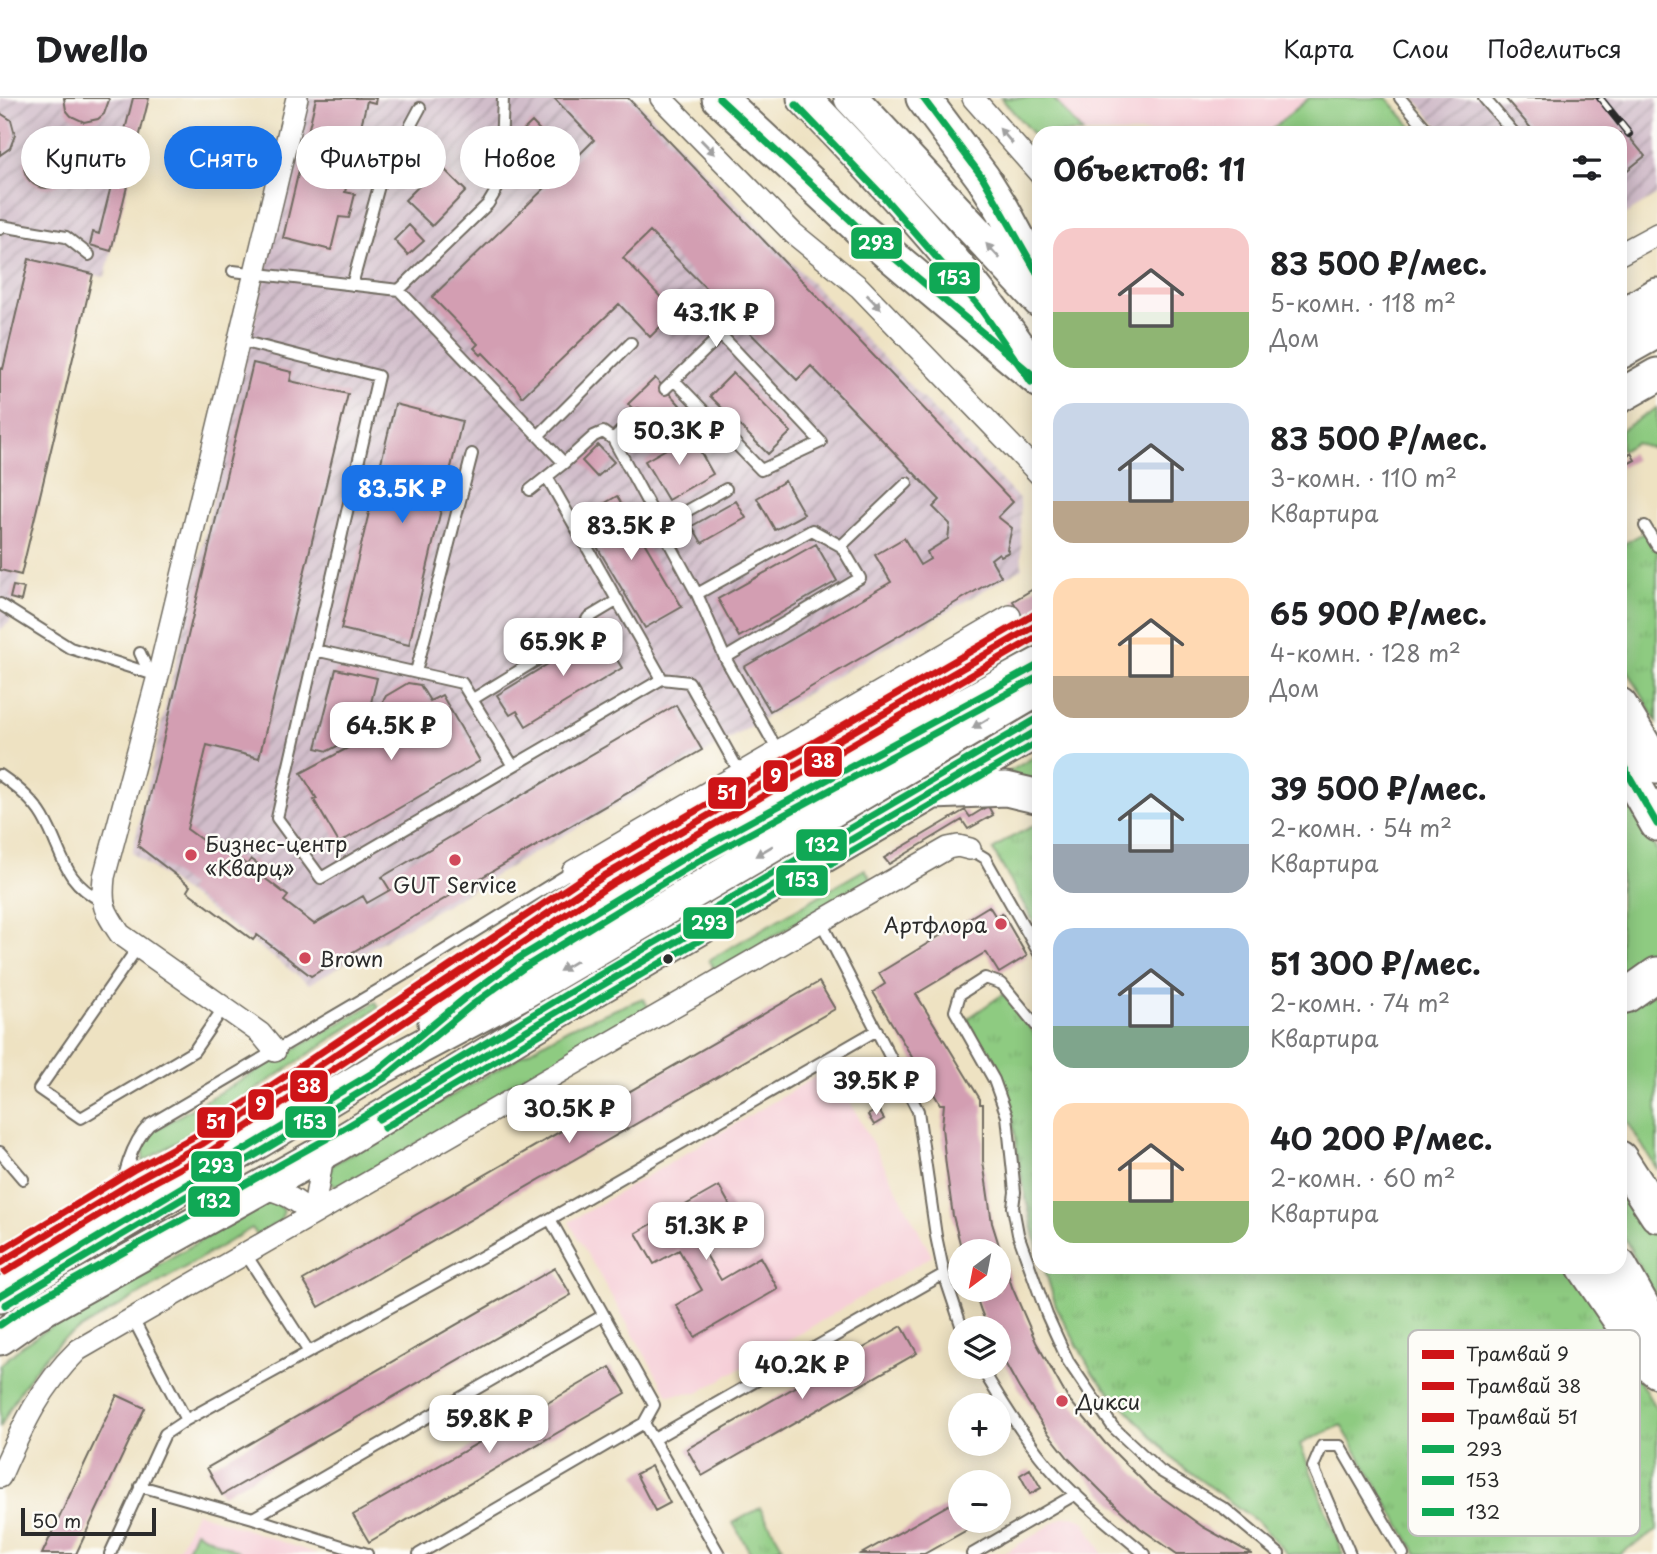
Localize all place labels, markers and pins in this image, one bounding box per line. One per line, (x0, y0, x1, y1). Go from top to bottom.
pin: 43.1K ₽ (651, 289, 781, 349)
pin: 50.3K ₽ (614, 408, 744, 467)
pin: 83.5K ₽ (337, 466, 467, 525)
pin: 83.5K ₽ (566, 503, 696, 562)
pin: 65.9K ₽ (498, 618, 628, 678)
pin: 64.5K ₽ (326, 702, 456, 762)
place label: Бизнес-центр «Кварц» (205, 827, 347, 883)
marker: Бизнес-центр «Кварц» (183, 847, 199, 863)
marker: GUT Service (447, 852, 463, 868)
place label: GUT Service (393, 868, 517, 900)
place label: Артфлора (884, 908, 987, 940)
marker: Артфлора (993, 916, 1009, 932)
place label: Brown (319, 942, 384, 974)
marker: Brown (297, 950, 313, 966)
unlabelled marker (661, 952, 675, 966)
pin: 39.5K ₽ (811, 1058, 941, 1117)
pin: 30.5K ₽ (504, 1086, 634, 1145)
pin: 51.3K ₽ (641, 1202, 771, 1262)
pin: 40.2K ₽ (737, 1342, 867, 1401)
place label: Дикси (1075, 1385, 1140, 1417)
marker: Дикси (1054, 1393, 1070, 1409)
pin: 59.8K ₽ (424, 1396, 554, 1455)

